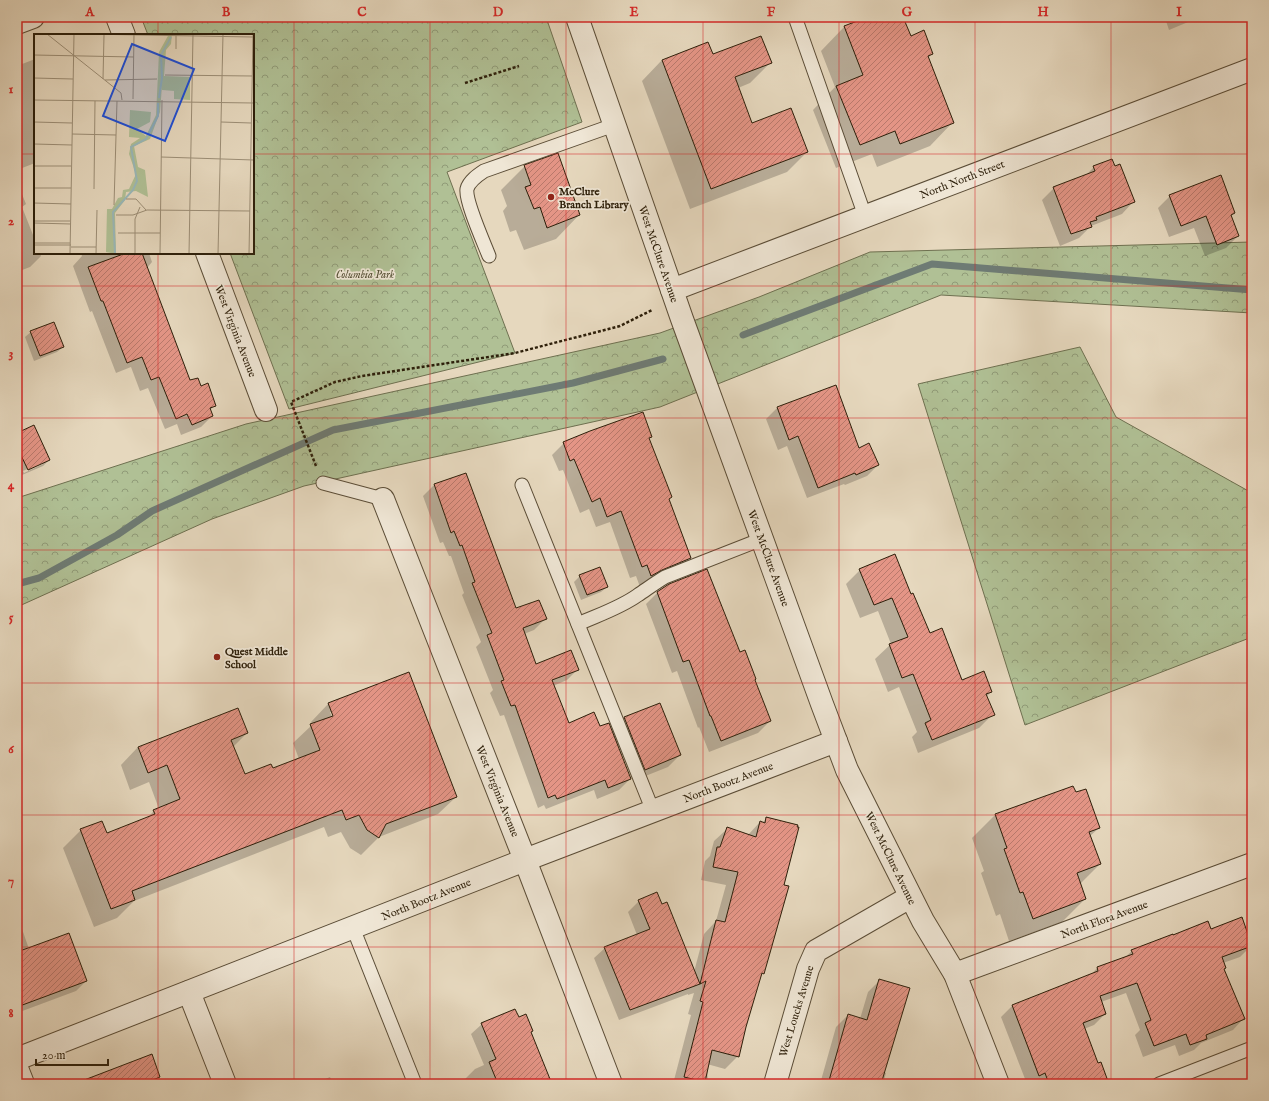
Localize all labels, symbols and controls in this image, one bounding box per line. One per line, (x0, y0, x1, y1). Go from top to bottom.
text: A (85, 4, 96, 21)
text: B (222, 4, 231, 21)
text: C (357, 4, 367, 21)
text: D (493, 4, 504, 21)
text: E (629, 4, 639, 21)
text: F (767, 4, 776, 21)
text: G (902, 4, 913, 21)
text: H (1037, 4, 1049, 21)
text: I (1176, 4, 1182, 21)
inset map (34, 34, 254, 254)
text: 1 (9, 81, 14, 98)
street label: North North Street (918, 157, 1007, 203)
place label: McClure Branch Library (559, 185, 629, 212)
marker: McClure Branch Library (546, 192, 556, 202)
street label: West McClure Avenue (635, 204, 681, 305)
text: 2 (8, 213, 14, 230)
park label: Columbia Park (336, 268, 395, 282)
street label: West Virginia Avenue (211, 283, 259, 379)
text: 3 (9, 345, 14, 362)
text: 4 (8, 477, 15, 494)
street label: West McClure Avenue (744, 508, 792, 608)
text: 5 (9, 609, 14, 626)
place label: Quest Middle School (225, 645, 288, 672)
marker: Quest Middle School (212, 652, 222, 662)
text: 6 (8, 741, 14, 758)
street label: West Virginia Avenue (472, 743, 522, 839)
street label: North Bootz Avenue (681, 759, 775, 807)
street label: West McClure Avenue (862, 810, 919, 907)
text: 7 (8, 873, 14, 890)
street label: North Bootz Avenue (380, 876, 473, 924)
street label: North Flora Avenue (1059, 898, 1150, 942)
street label: West Loucks Avenue (776, 964, 818, 1059)
text: 8 (8, 1005, 14, 1022)
scale bar (36, 1041, 108, 1067)
text: 20 m (42, 1048, 65, 1063)

